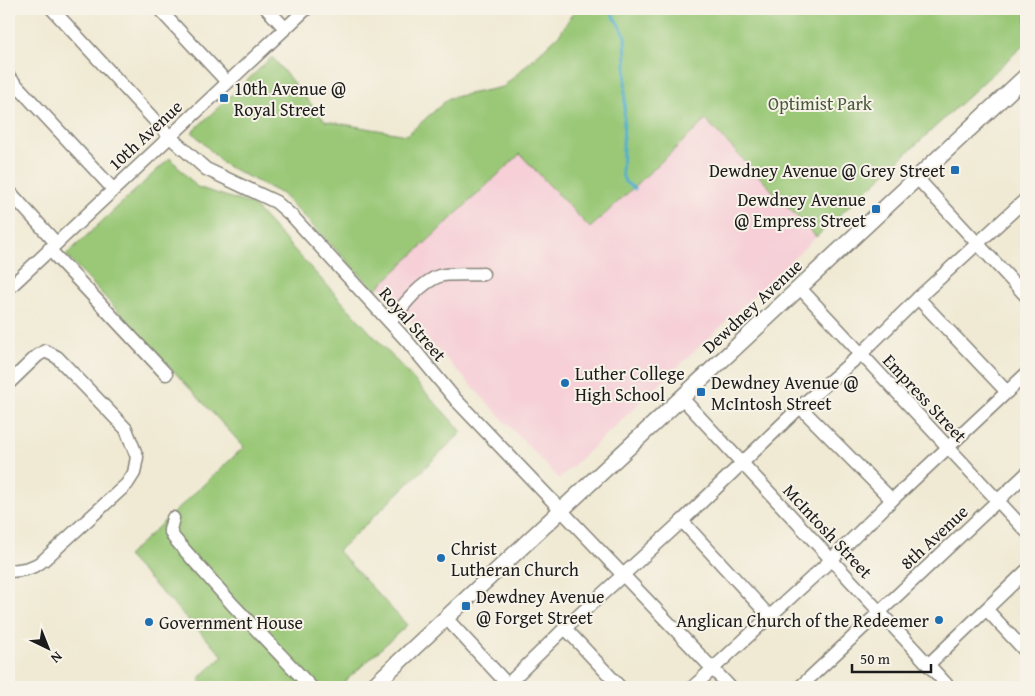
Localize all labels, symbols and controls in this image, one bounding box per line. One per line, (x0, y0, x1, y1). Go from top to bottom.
place label: 10th Avenue @ Royal Street (234, 75, 346, 123)
park label: Optimist Park (768, 90, 873, 117)
marker: 10th Avenue @ Royal Street (218, 92, 230, 104)
street label: 10th Avenue (102, 93, 188, 177)
place label: Dewdney Avenue @ Grey Street (709, 157, 946, 184)
marker: Dewdney Avenue @ Grey Street (949, 164, 961, 176)
place label: Dewdney Avenue @ Empress Street (734, 186, 867, 234)
marker: Dewdney Avenue @ Empress Street (870, 203, 882, 215)
street label: Dewdney Avenue (696, 252, 808, 360)
street label: Royal Street (373, 281, 454, 368)
street label: Empress Street (877, 348, 974, 449)
place label: Luther College High School (575, 360, 685, 408)
place label: Dewdney Avenue @ McIntosh Street (711, 369, 859, 417)
marker: Luther College High School (559, 377, 571, 389)
marker: Dewdney Avenue @ McIntosh Street (695, 386, 707, 398)
street label: McIntosh Street (777, 478, 879, 585)
street label: 8th Avenue (894, 498, 974, 576)
place label: Christ Lutheran Church (451, 535, 579, 583)
marker: Christ Lutheran Church (435, 552, 447, 564)
place label: Dewdney Avenue @ Forget Street (476, 583, 605, 631)
marker: Dewdney Avenue @ Forget Street (460, 600, 472, 612)
place label: Anglican Church of the Redeemer (676, 607, 930, 634)
place label: Government House (159, 609, 303, 636)
marker: Anglican Church of the Redeemer (933, 614, 945, 626)
marker: Government House (143, 616, 155, 628)
north arrow (22, 624, 72, 674)
scale bar (852, 641, 931, 673)
text: N (46, 647, 67, 668)
text: 50 m (860, 648, 891, 669)

